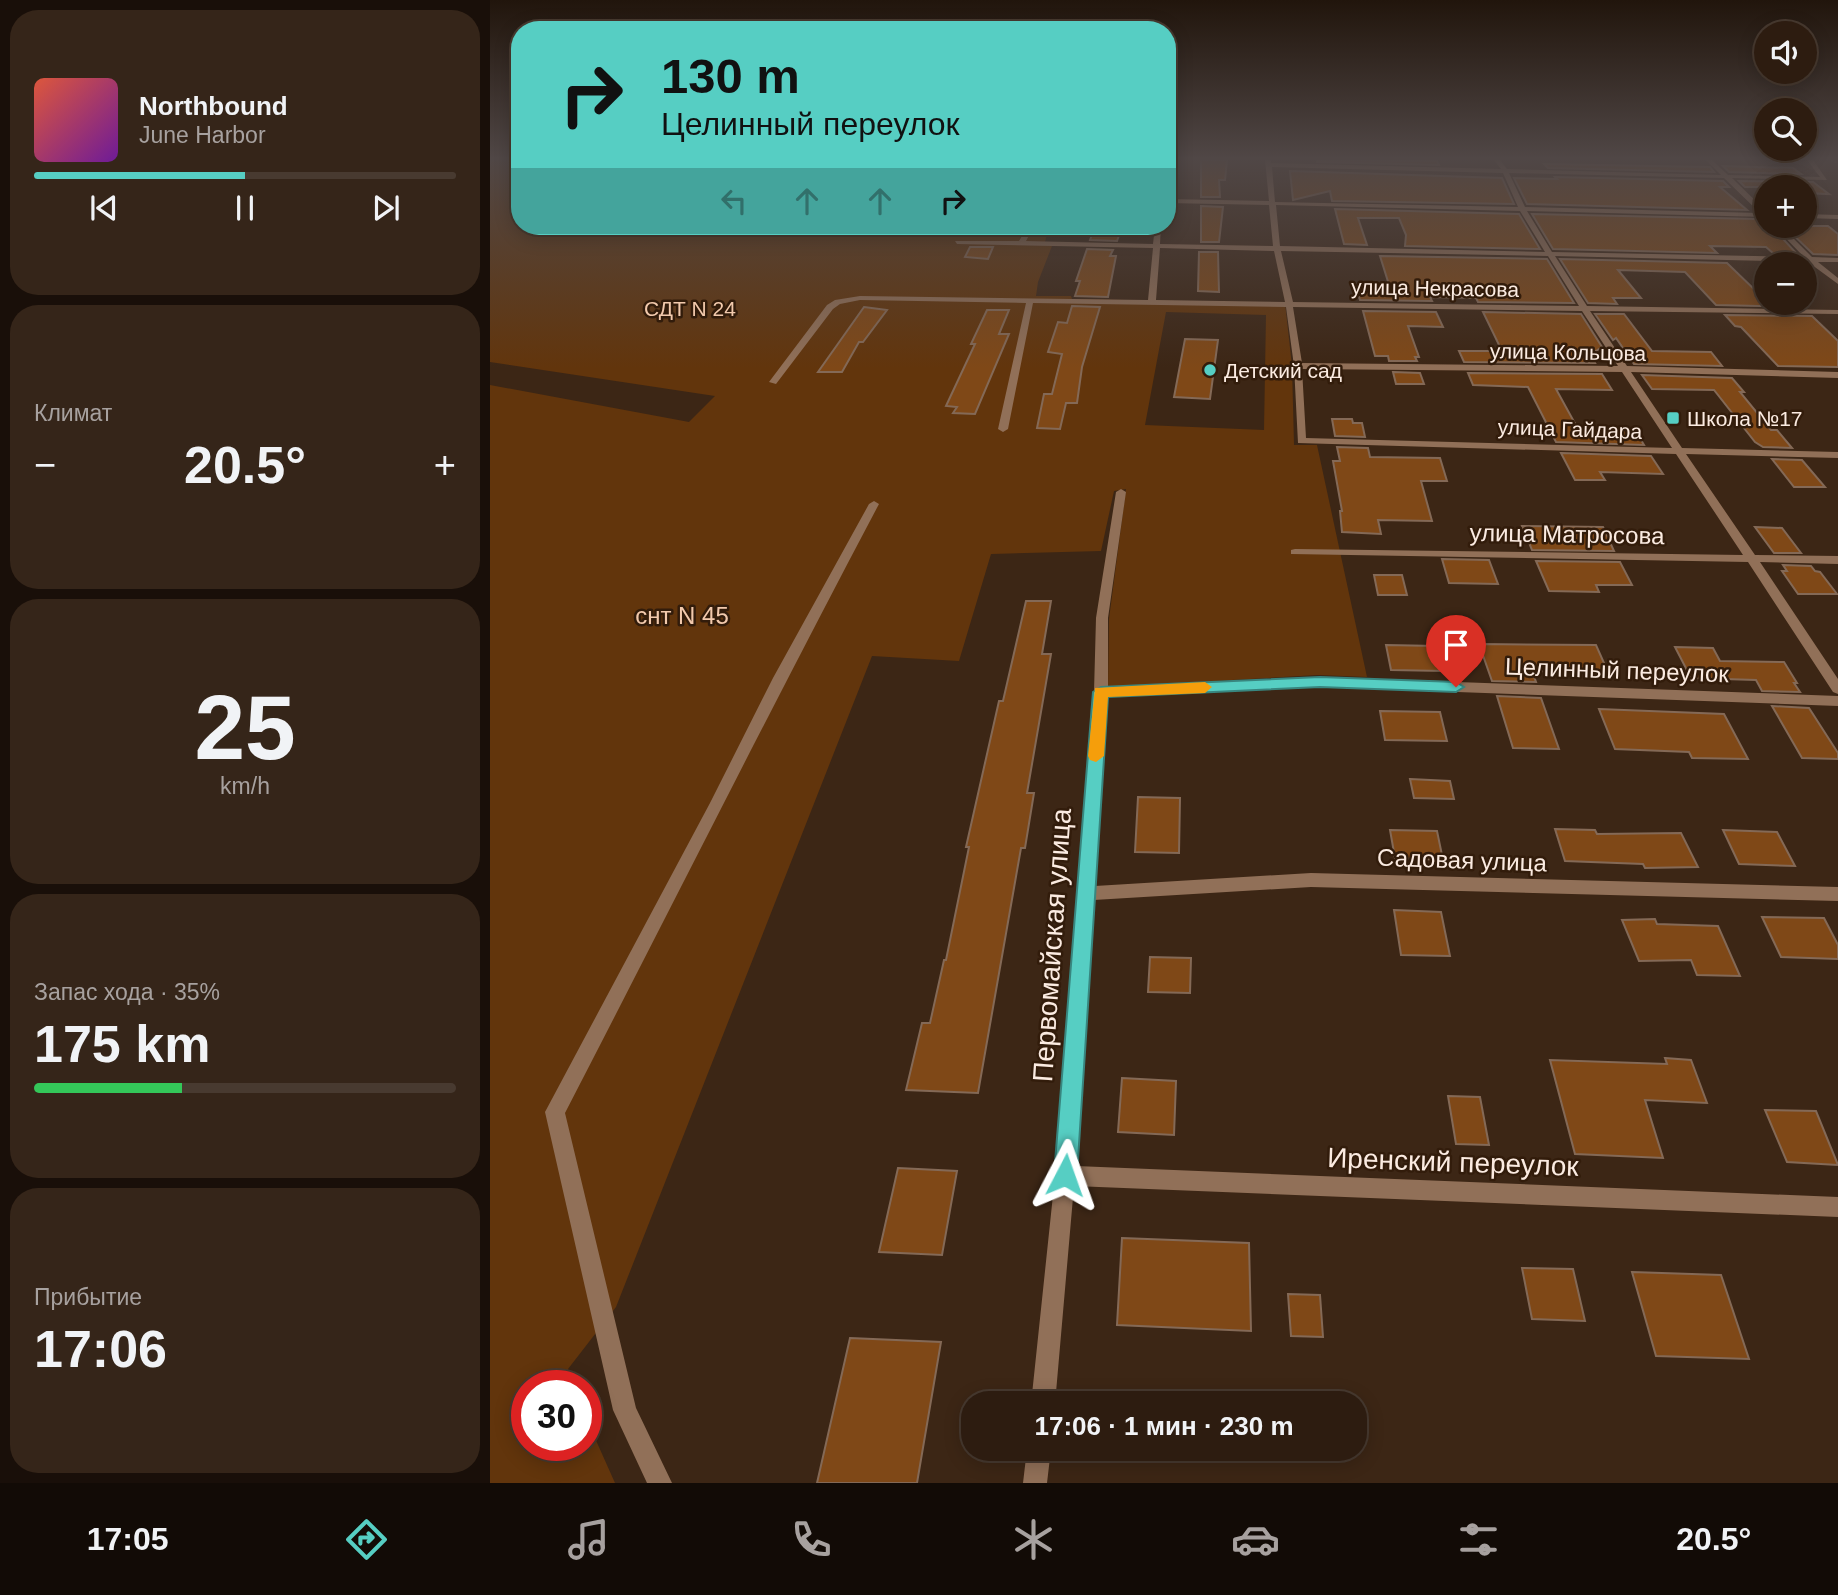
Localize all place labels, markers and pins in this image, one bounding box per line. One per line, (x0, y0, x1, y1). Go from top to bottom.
place label: Детский сад (1224, 359, 1342, 382)
marker: Детский сад (1202, 362, 1218, 378)
place label: Школа №17 (1687, 407, 1803, 430)
marker: Школа №17 (1665, 410, 1681, 426)
pin (1426, 615, 1486, 687)

